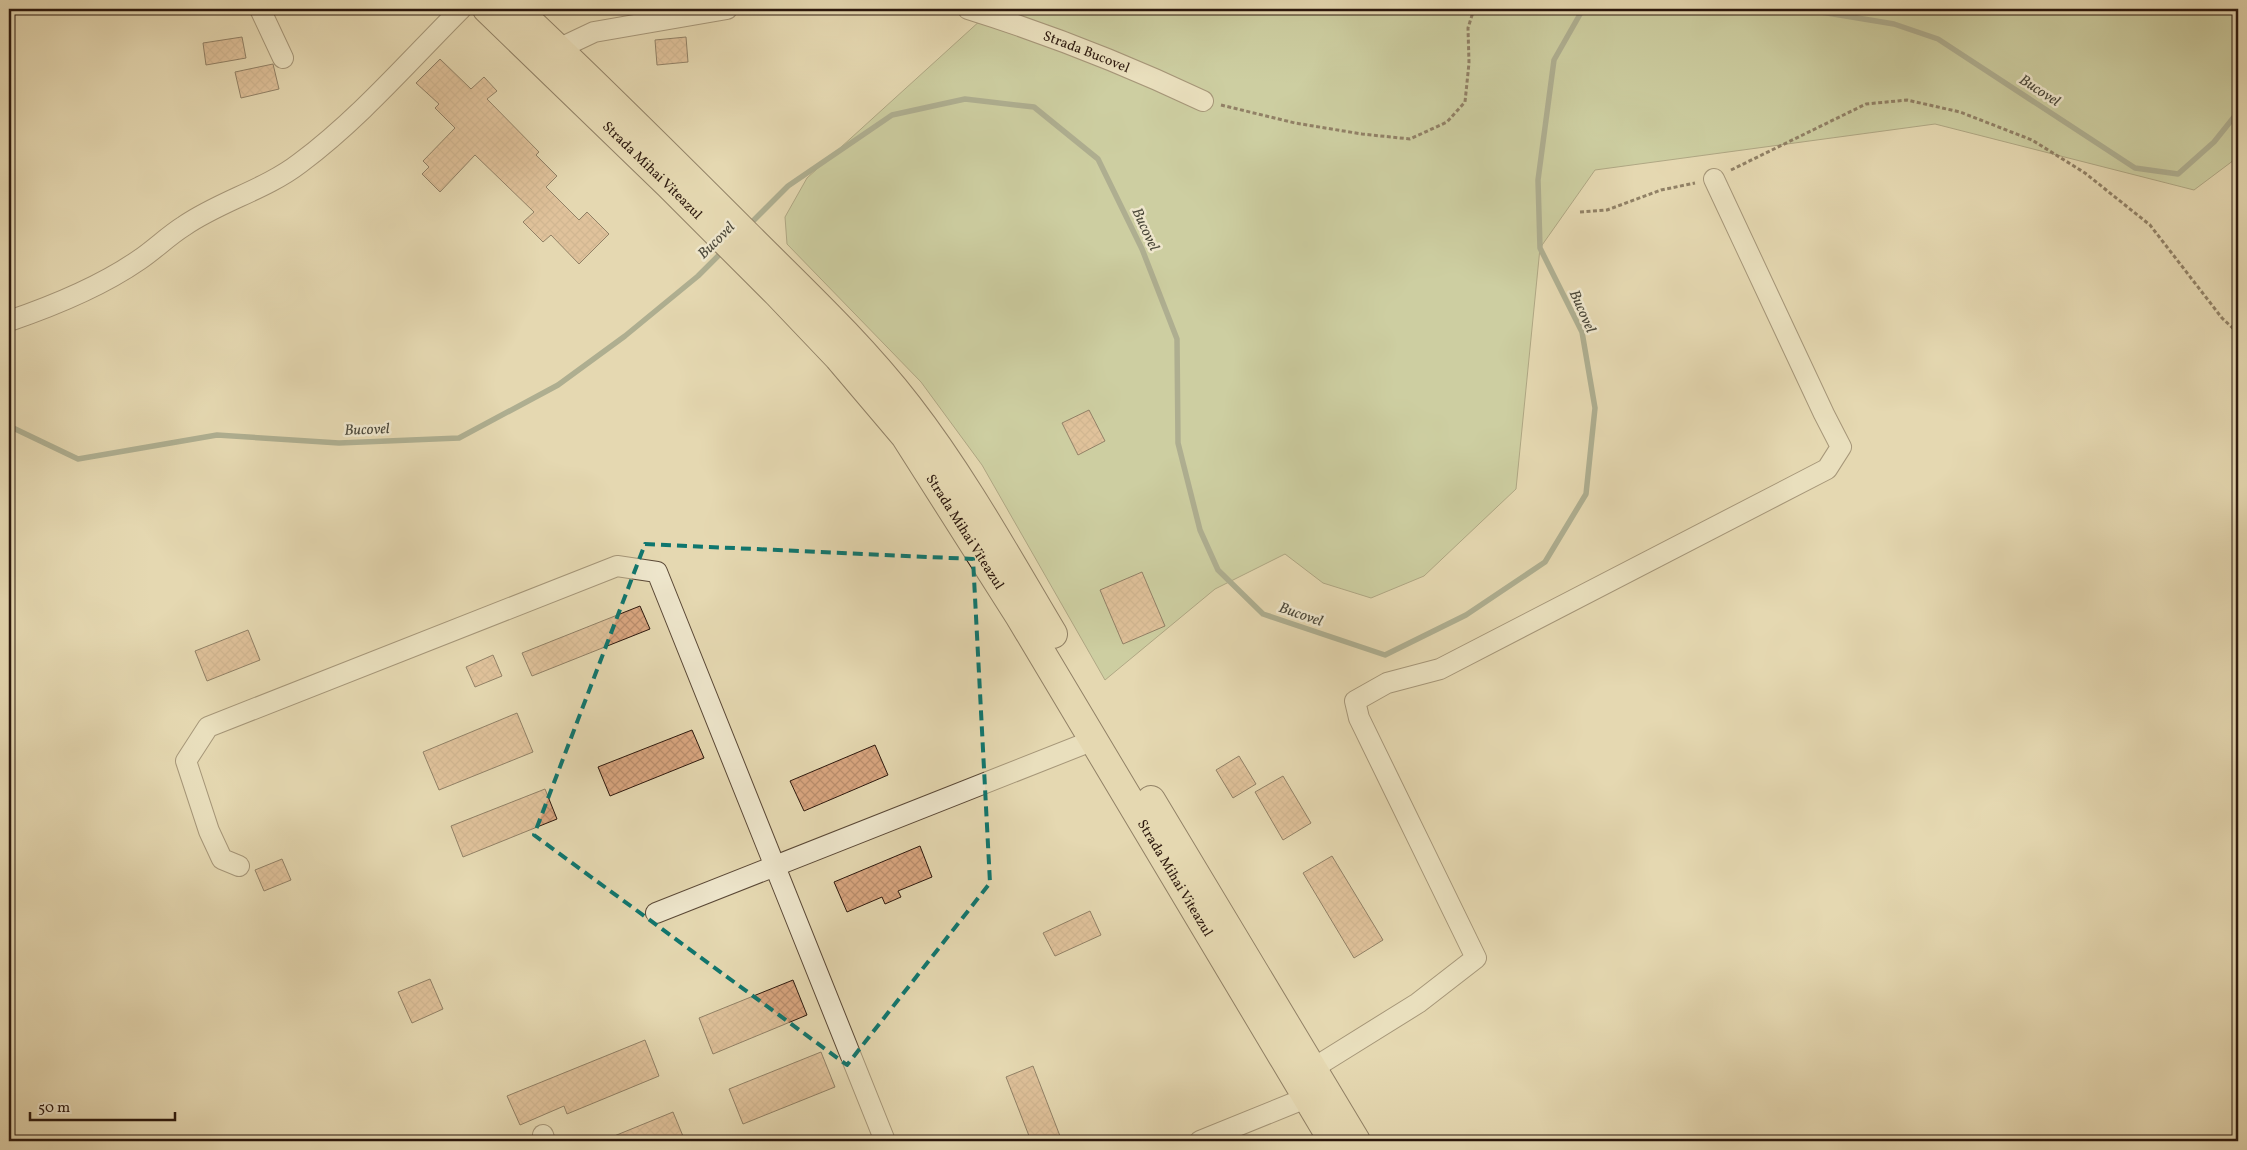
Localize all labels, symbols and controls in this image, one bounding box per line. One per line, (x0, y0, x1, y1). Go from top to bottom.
street label: Strada Bucovel (1040, 27, 1132, 78)
water label: Bucovel (2015, 70, 2064, 113)
street label: Strada Mihai Viteazul (598, 118, 706, 224)
water label: Bucovel (1126, 205, 1164, 255)
water label: Bucovel (694, 217, 741, 264)
water label: Bucovel (1563, 287, 1601, 337)
water label: Bucovel (344, 419, 390, 442)
street label: Strada Mihai Viteazul (921, 471, 1008, 594)
water label: Bucovel (1276, 598, 1326, 633)
street label: Strada Mihai Viteazul (1132, 816, 1217, 940)
scale bar (30, 1090, 175, 1122)
text: 50 m (38, 1098, 70, 1119)

